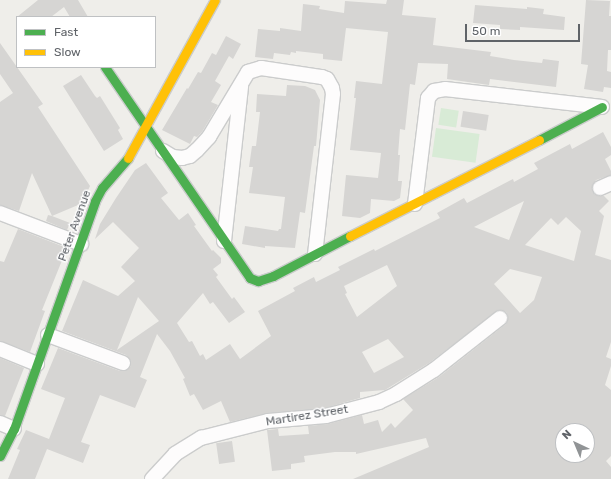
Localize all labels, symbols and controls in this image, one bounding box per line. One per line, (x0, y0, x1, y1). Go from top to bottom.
legend (16, 16, 156, 68)
scale bar (467, 16, 582, 42)
text: 50 m (472, 24, 500, 38)
text: Fast (54, 25, 78, 39)
text: Slow (54, 45, 81, 59)
street label: Peter Avenue (55, 188, 95, 264)
street label: Martirez Street (265, 402, 349, 430)
north arrow (555, 423, 595, 463)
text: N (560, 427, 574, 442)

